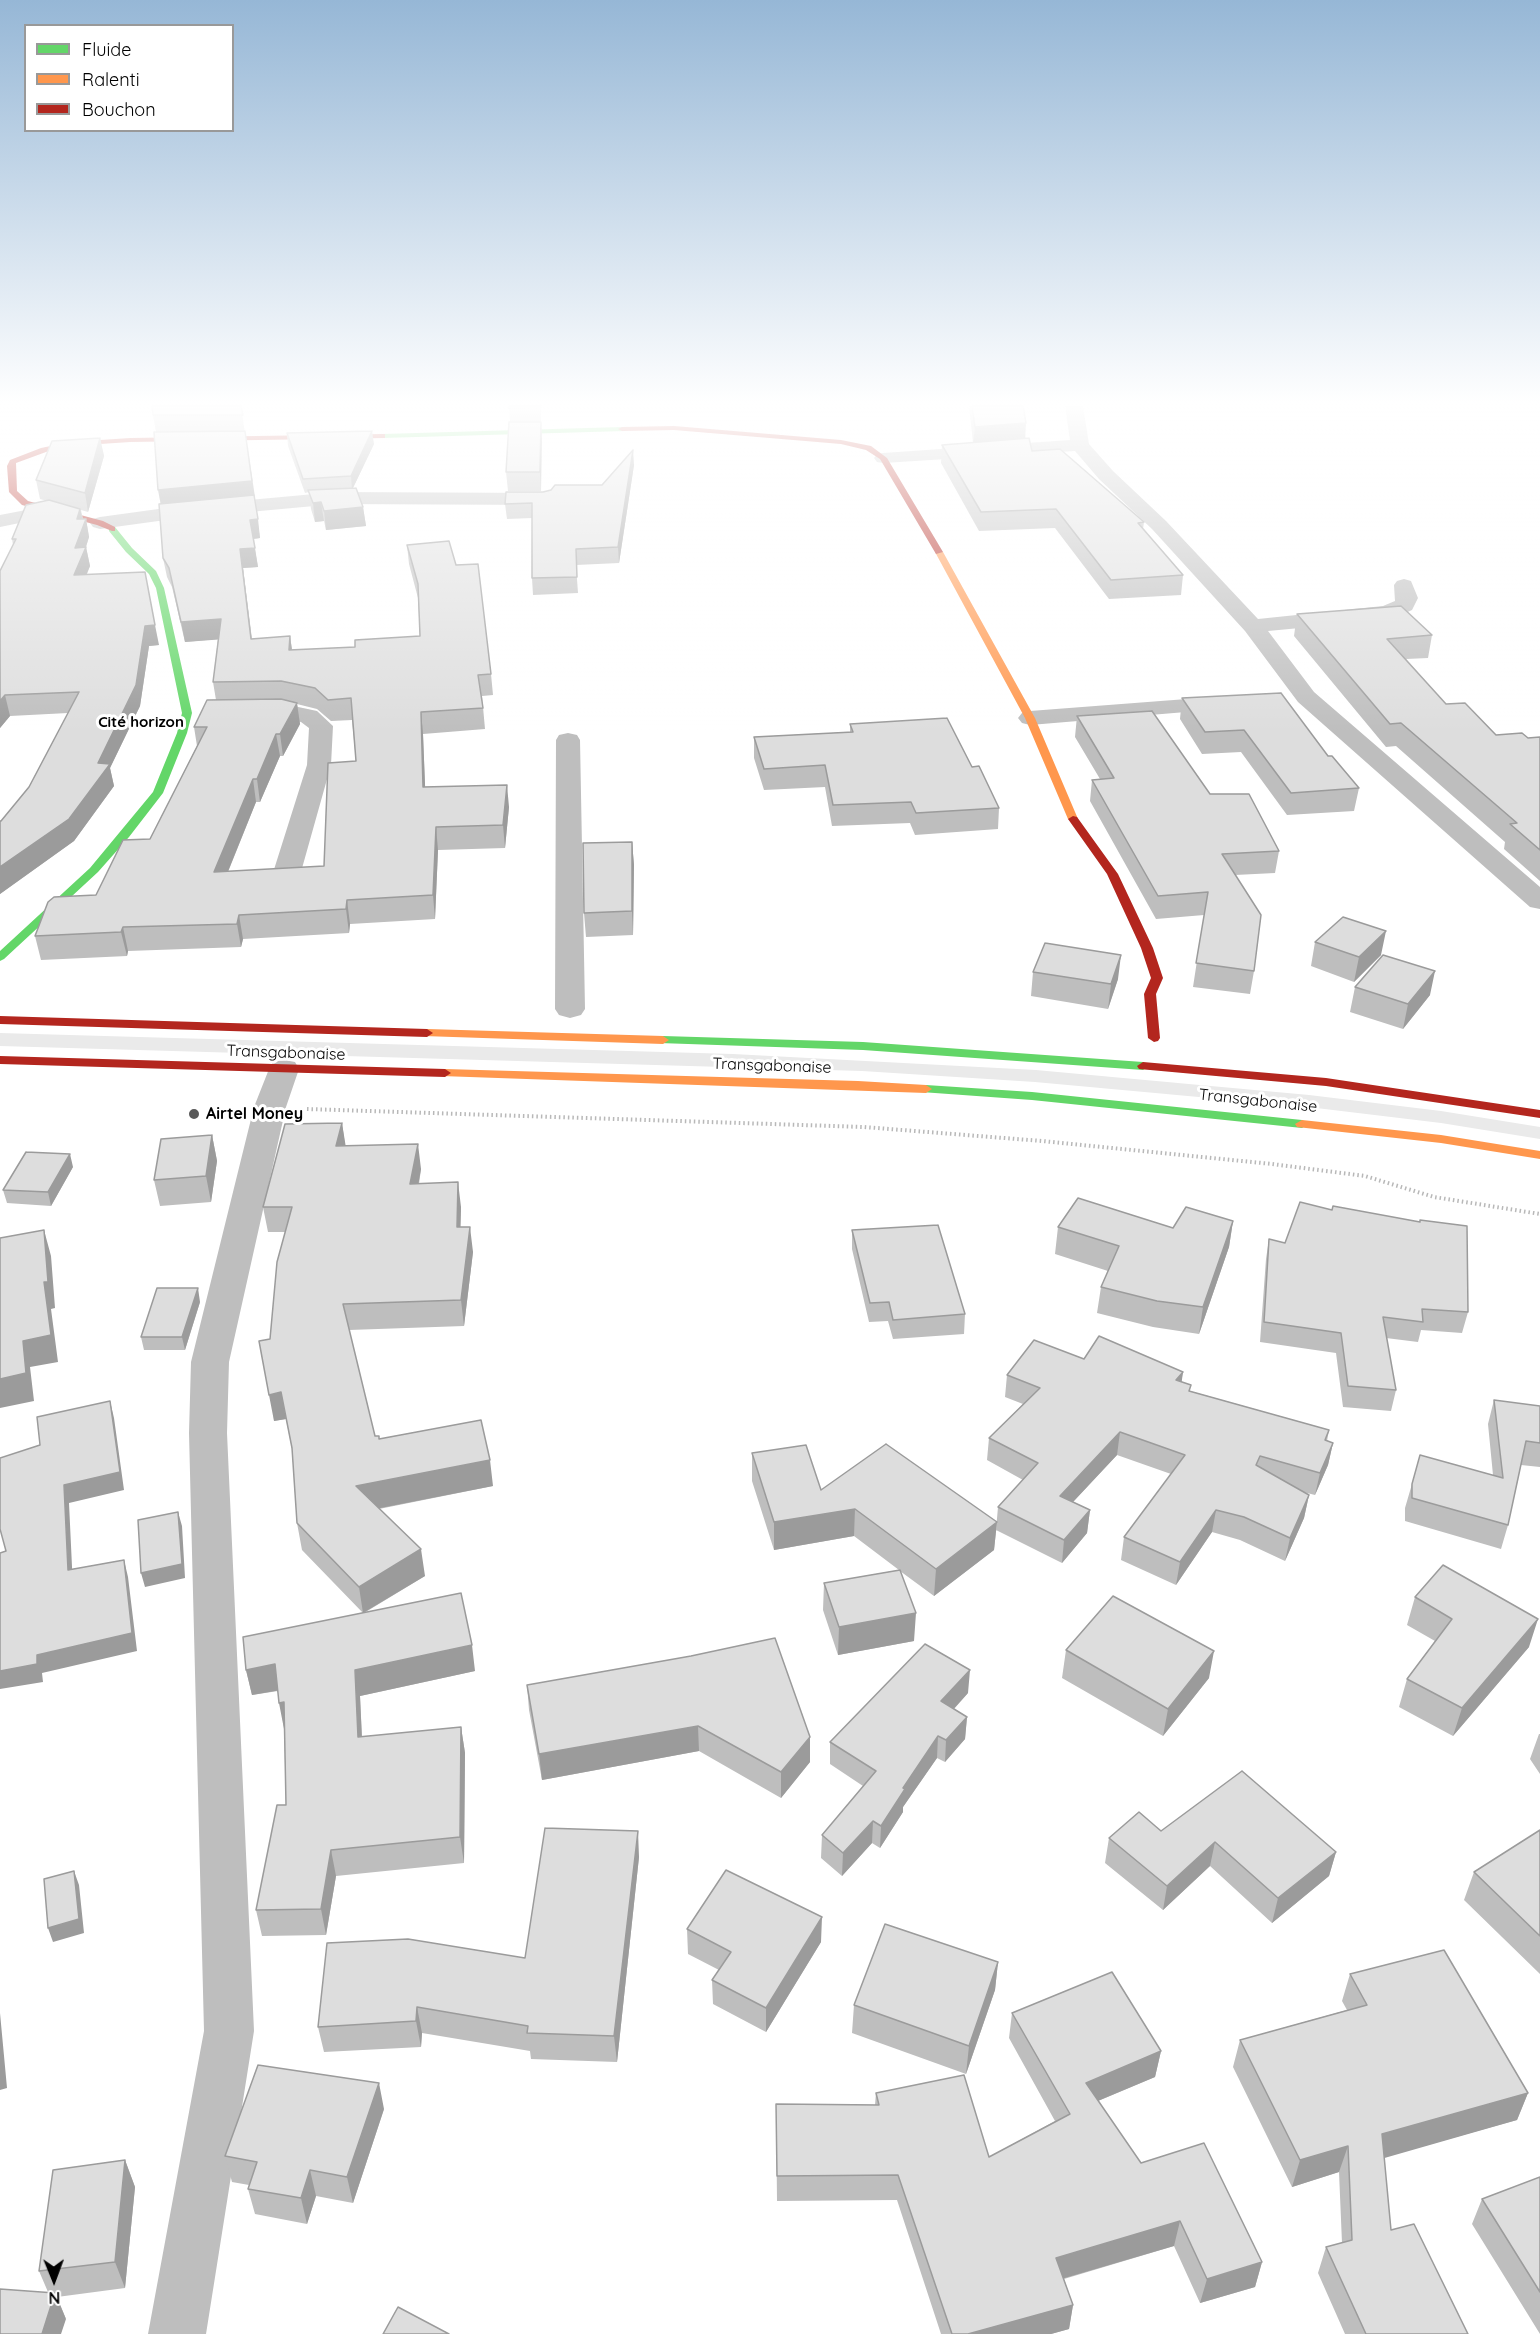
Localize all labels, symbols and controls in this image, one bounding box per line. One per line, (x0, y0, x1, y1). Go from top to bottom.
legend (24, 24, 234, 132)
text: Fluide (82, 38, 131, 61)
text: Ralenti (82, 68, 140, 91)
text: Bouchon (82, 98, 156, 121)
district label: Cité horizon (98, 713, 184, 731)
street label: Transgabonaise (226, 1041, 346, 1065)
street label: Transgabonaise (712, 1054, 832, 1078)
street label: Transgabonaise (1198, 1085, 1318, 1117)
place label: Airtel Money (206, 1104, 303, 1124)
marker: Airtel Money (187, 1107, 201, 1121)
north arrow (24, 2250, 84, 2310)
text: N (48, 2288, 60, 2308)

